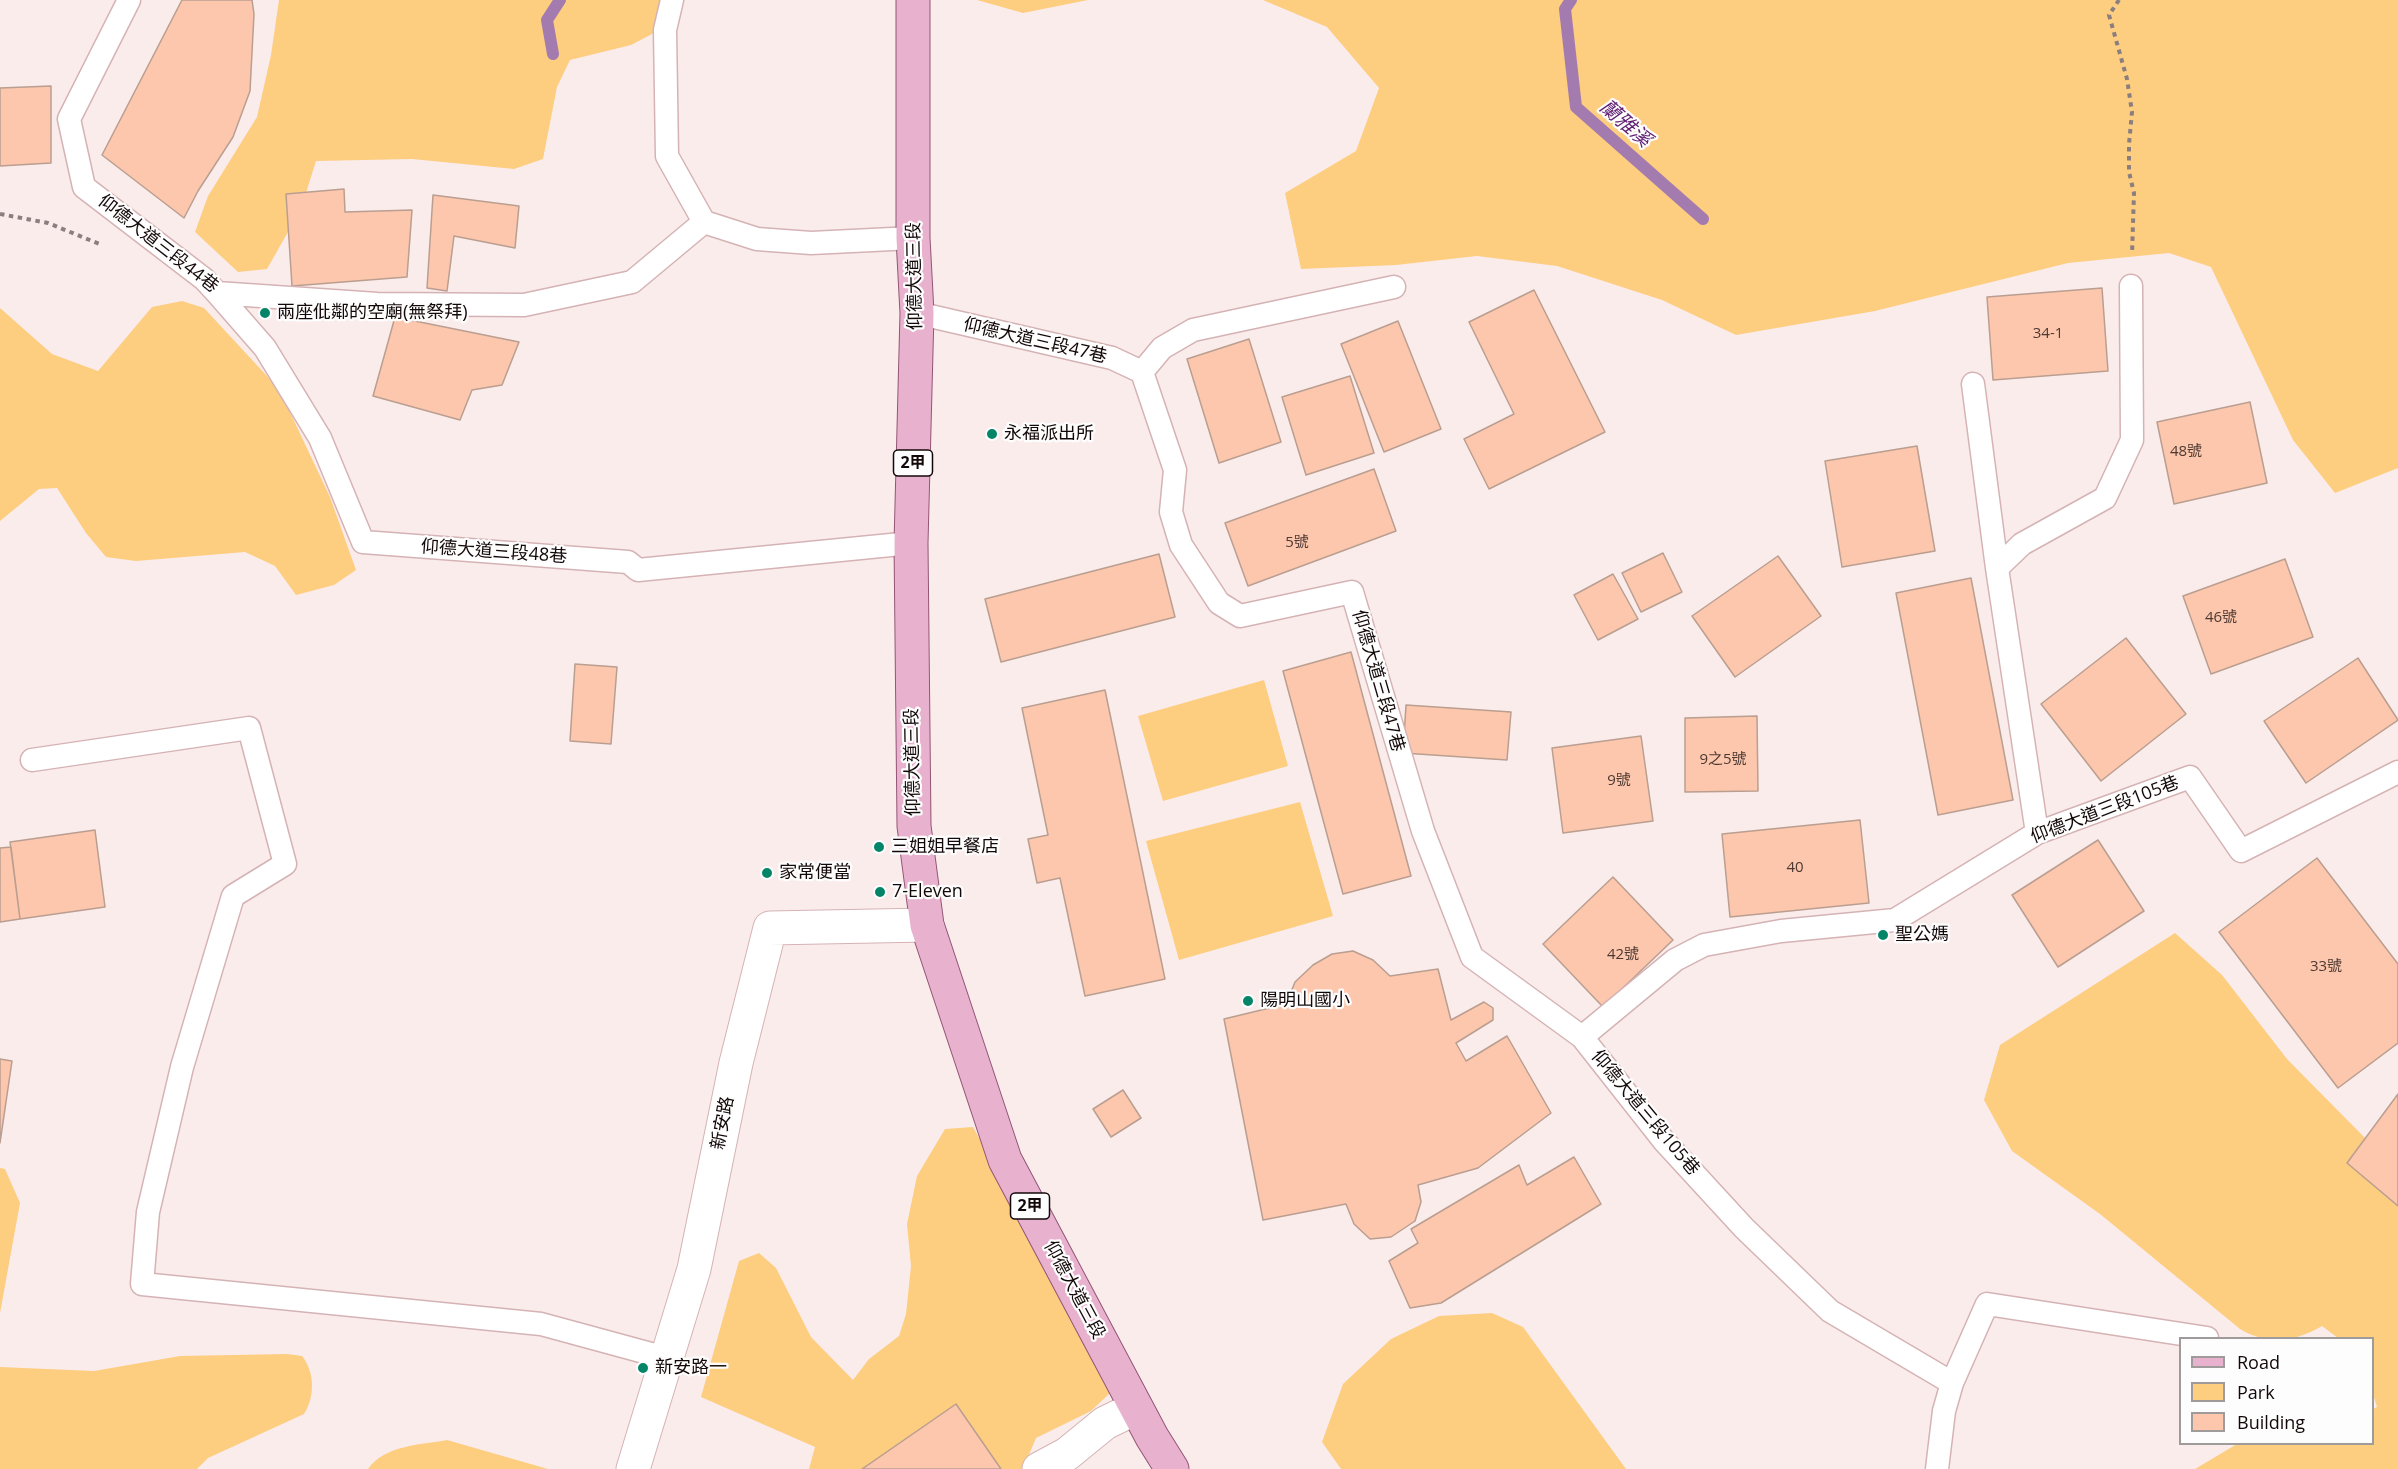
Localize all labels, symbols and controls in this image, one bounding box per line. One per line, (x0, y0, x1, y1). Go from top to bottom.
water label: 蘭雅溪 (1594, 95, 1656, 153)
street label: 仰德大道三段44巷 (94, 190, 222, 298)
street label: 仰德大道三段 (903, 222, 927, 330)
place label: 兩座仳鄰的空廟(無祭拜) (277, 302, 468, 324)
marker: 兩座仳鄰的空廟(無祭拜) (258, 306, 272, 320)
street label: 仰德大道三段47巷 (961, 314, 1109, 368)
house number: 34-1 (2033, 325, 2063, 343)
place label: 永福派出所 (1004, 423, 1094, 445)
marker: 永福派出所 (985, 427, 999, 441)
house number: 48號 (2170, 443, 2202, 461)
road number: 2甲 (894, 450, 932, 476)
house number: 5號 (1285, 534, 1309, 552)
street label: 仰德大道三段48巷 (420, 536, 568, 568)
street label: 仰德大道三段47巷 (1347, 608, 1409, 754)
house number: 46號 (2205, 609, 2237, 627)
street label: 仰德大道三段 (901, 708, 925, 816)
house number: 9之5號 (1699, 751, 1747, 769)
house number: 9號 (1607, 772, 1631, 790)
street label: 仰德大道三段105巷 (2028, 772, 2182, 848)
place label: 三姐姐早餐店 (891, 836, 999, 858)
marker: 三姐姐早餐店 (872, 840, 886, 854)
house number: 40 (1786, 859, 1804, 877)
place label: 家常便當 (779, 862, 851, 884)
marker: 家常便當 (760, 866, 774, 880)
place label: 7-Eleven (892, 881, 963, 903)
marker: 7-Eleven (873, 885, 887, 899)
place label: 聖公媽 (1895, 924, 1949, 946)
marker: 聖公媽 (1876, 928, 1890, 942)
house number: 42號 (1607, 946, 1639, 964)
house number: 33號 (2310, 958, 2342, 976)
place label: 陽明山國小 (1260, 990, 1350, 1012)
marker: 陽明山國小 (1241, 994, 1255, 1008)
street label: 仰德大道三段105巷 (1586, 1046, 1704, 1180)
street label: 新安路 (707, 1094, 739, 1152)
road number: 2甲 (1010, 1193, 1050, 1219)
street label: 仰德大道三段 (1039, 1237, 1109, 1343)
legend (2179, 1337, 2374, 1445)
text: Road (2237, 1350, 2280, 1374)
place label: 新安路一 (655, 1357, 727, 1379)
marker: 新安路一 (636, 1361, 650, 1375)
text: Park (2237, 1380, 2275, 1404)
text: Building (2237, 1410, 2305, 1434)

